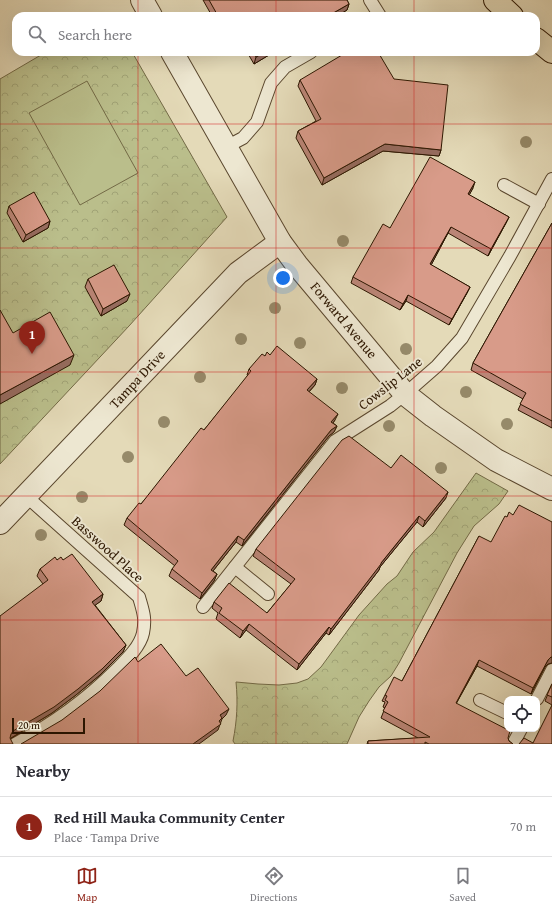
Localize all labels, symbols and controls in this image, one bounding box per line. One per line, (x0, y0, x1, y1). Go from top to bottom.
search box (12, 12, 540, 56)
icon: search (26, 23, 48, 45)
text: Search here (58, 24, 132, 45)
your location (273, 268, 293, 288)
street label: Forward Avenue (306, 277, 382, 363)
pin: 1 (19, 321, 45, 354)
street label: Tampa Drive (104, 345, 170, 413)
street label: Cowslip Lane (354, 351, 427, 414)
street label: Basswood Place (67, 511, 149, 587)
map controls (504, 696, 540, 732)
button: locate (504, 696, 540, 732)
scale bar (12, 716, 85, 735)
text: 20 m (18, 717, 40, 733)
text: Nearby (16, 758, 70, 783)
text: Red Hill Mauka Community Center (54, 807, 285, 828)
text: 1 (26, 817, 32, 836)
text: 70 m (510, 817, 536, 836)
text: Place · Tampa Drive (54, 828, 159, 847)
tab: Map (76, 865, 98, 905)
tab: Directions (250, 865, 297, 905)
tab: Saved (449, 865, 476, 905)

